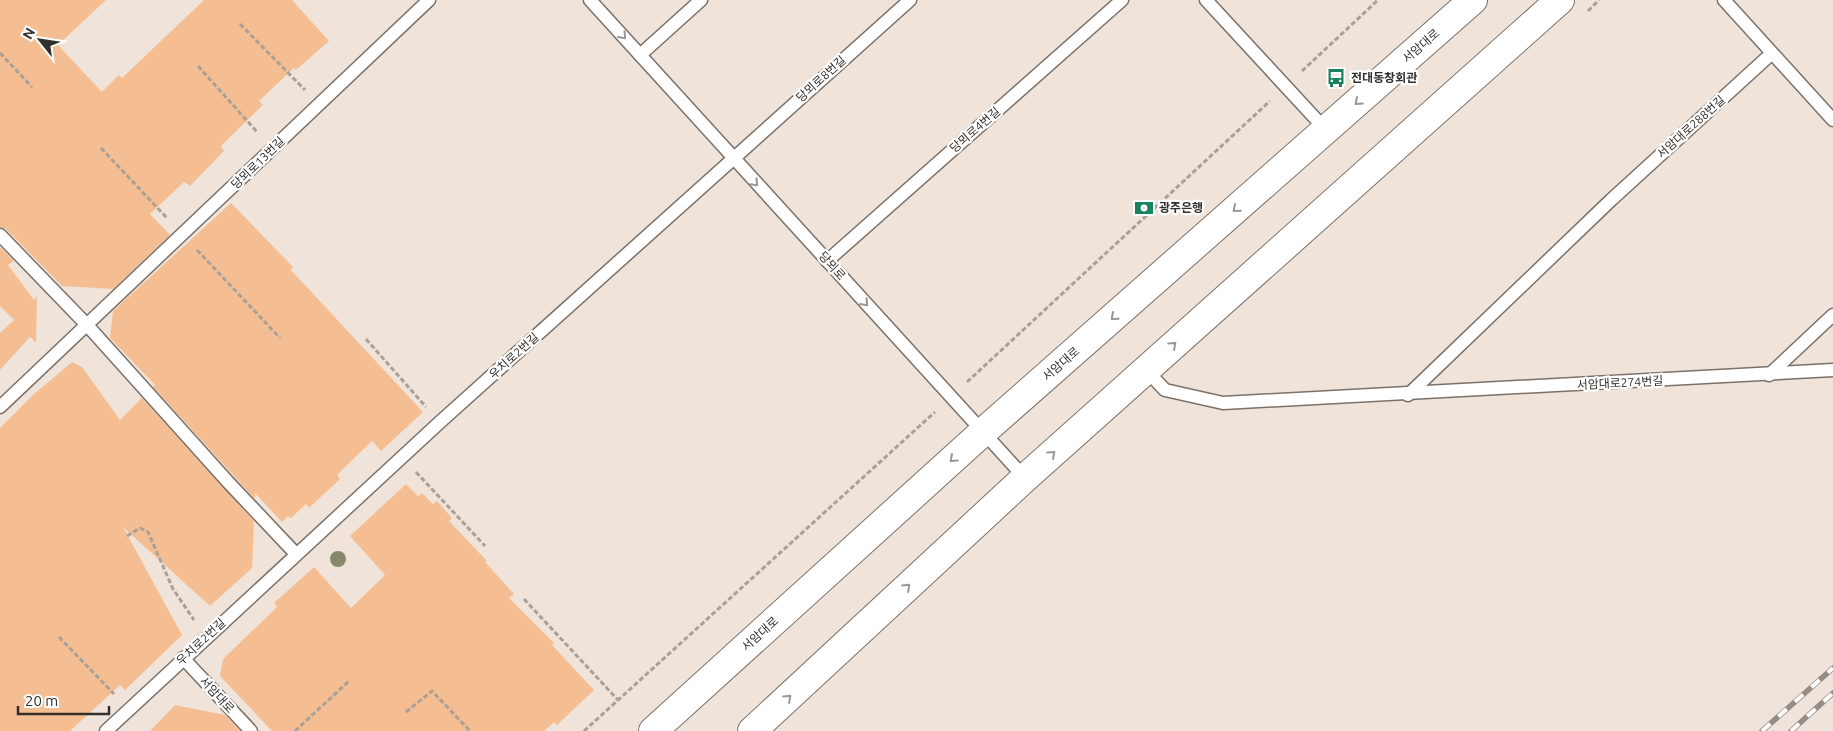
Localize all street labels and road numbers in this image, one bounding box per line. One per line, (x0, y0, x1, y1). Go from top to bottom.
street label: 서암대로 (1400, 26, 1442, 65)
street label: 당뫼로8번길 (793, 53, 848, 104)
street label: 서암대로288번길 (1654, 93, 1727, 160)
street label: 당뫼로4번길 (947, 104, 1002, 155)
street label: 당뫼로13번길 (228, 134, 287, 191)
street label: 당뫼로 (816, 249, 848, 282)
street label: 우치로2번길 (486, 330, 541, 381)
street label: 서암대로 (1040, 344, 1082, 383)
street label: 서암대로274번길 (1576, 374, 1664, 391)
street label: 서암대로 (739, 614, 780, 653)
street label: 우치로2번길 (174, 616, 228, 668)
street label: 서암대로 (198, 674, 237, 715)

